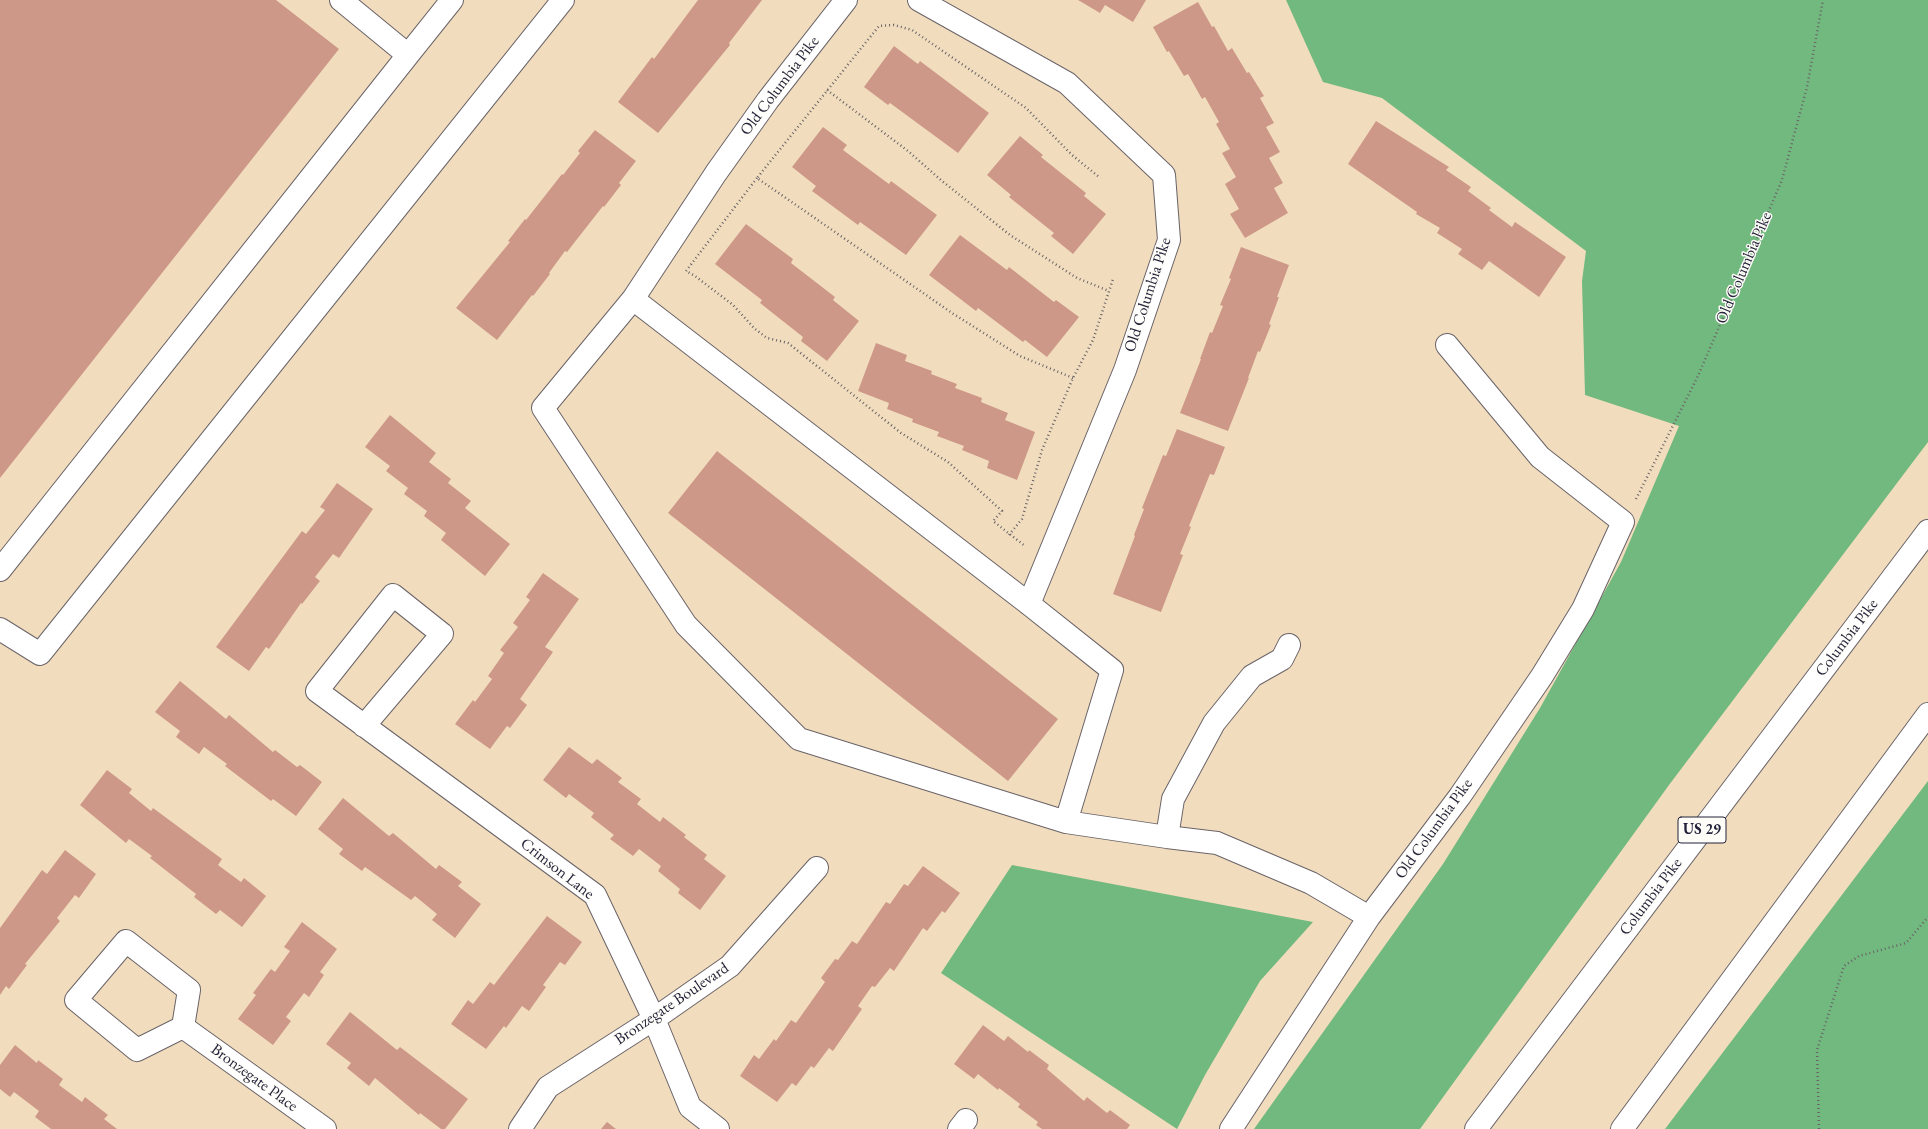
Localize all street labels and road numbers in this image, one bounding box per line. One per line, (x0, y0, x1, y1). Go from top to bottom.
street label: Old Columbia Pike (736, 33, 824, 139)
street label: Old Columbia Pike (1712, 209, 1776, 327)
street label: Old Columbia Pike (1120, 235, 1176, 355)
street label: Columbia Pike (1812, 595, 1882, 681)
street label: Old Columbia Pike (1391, 775, 1477, 883)
road number: US 29 (1678, 817, 1726, 843)
street label: Crimson Lane (516, 834, 598, 904)
street label: Columbia Pike (1616, 854, 1686, 940)
street label: Bronzegate Boulevard (611, 959, 733, 1049)
street label: Bronzegate Place (207, 1040, 301, 1116)

